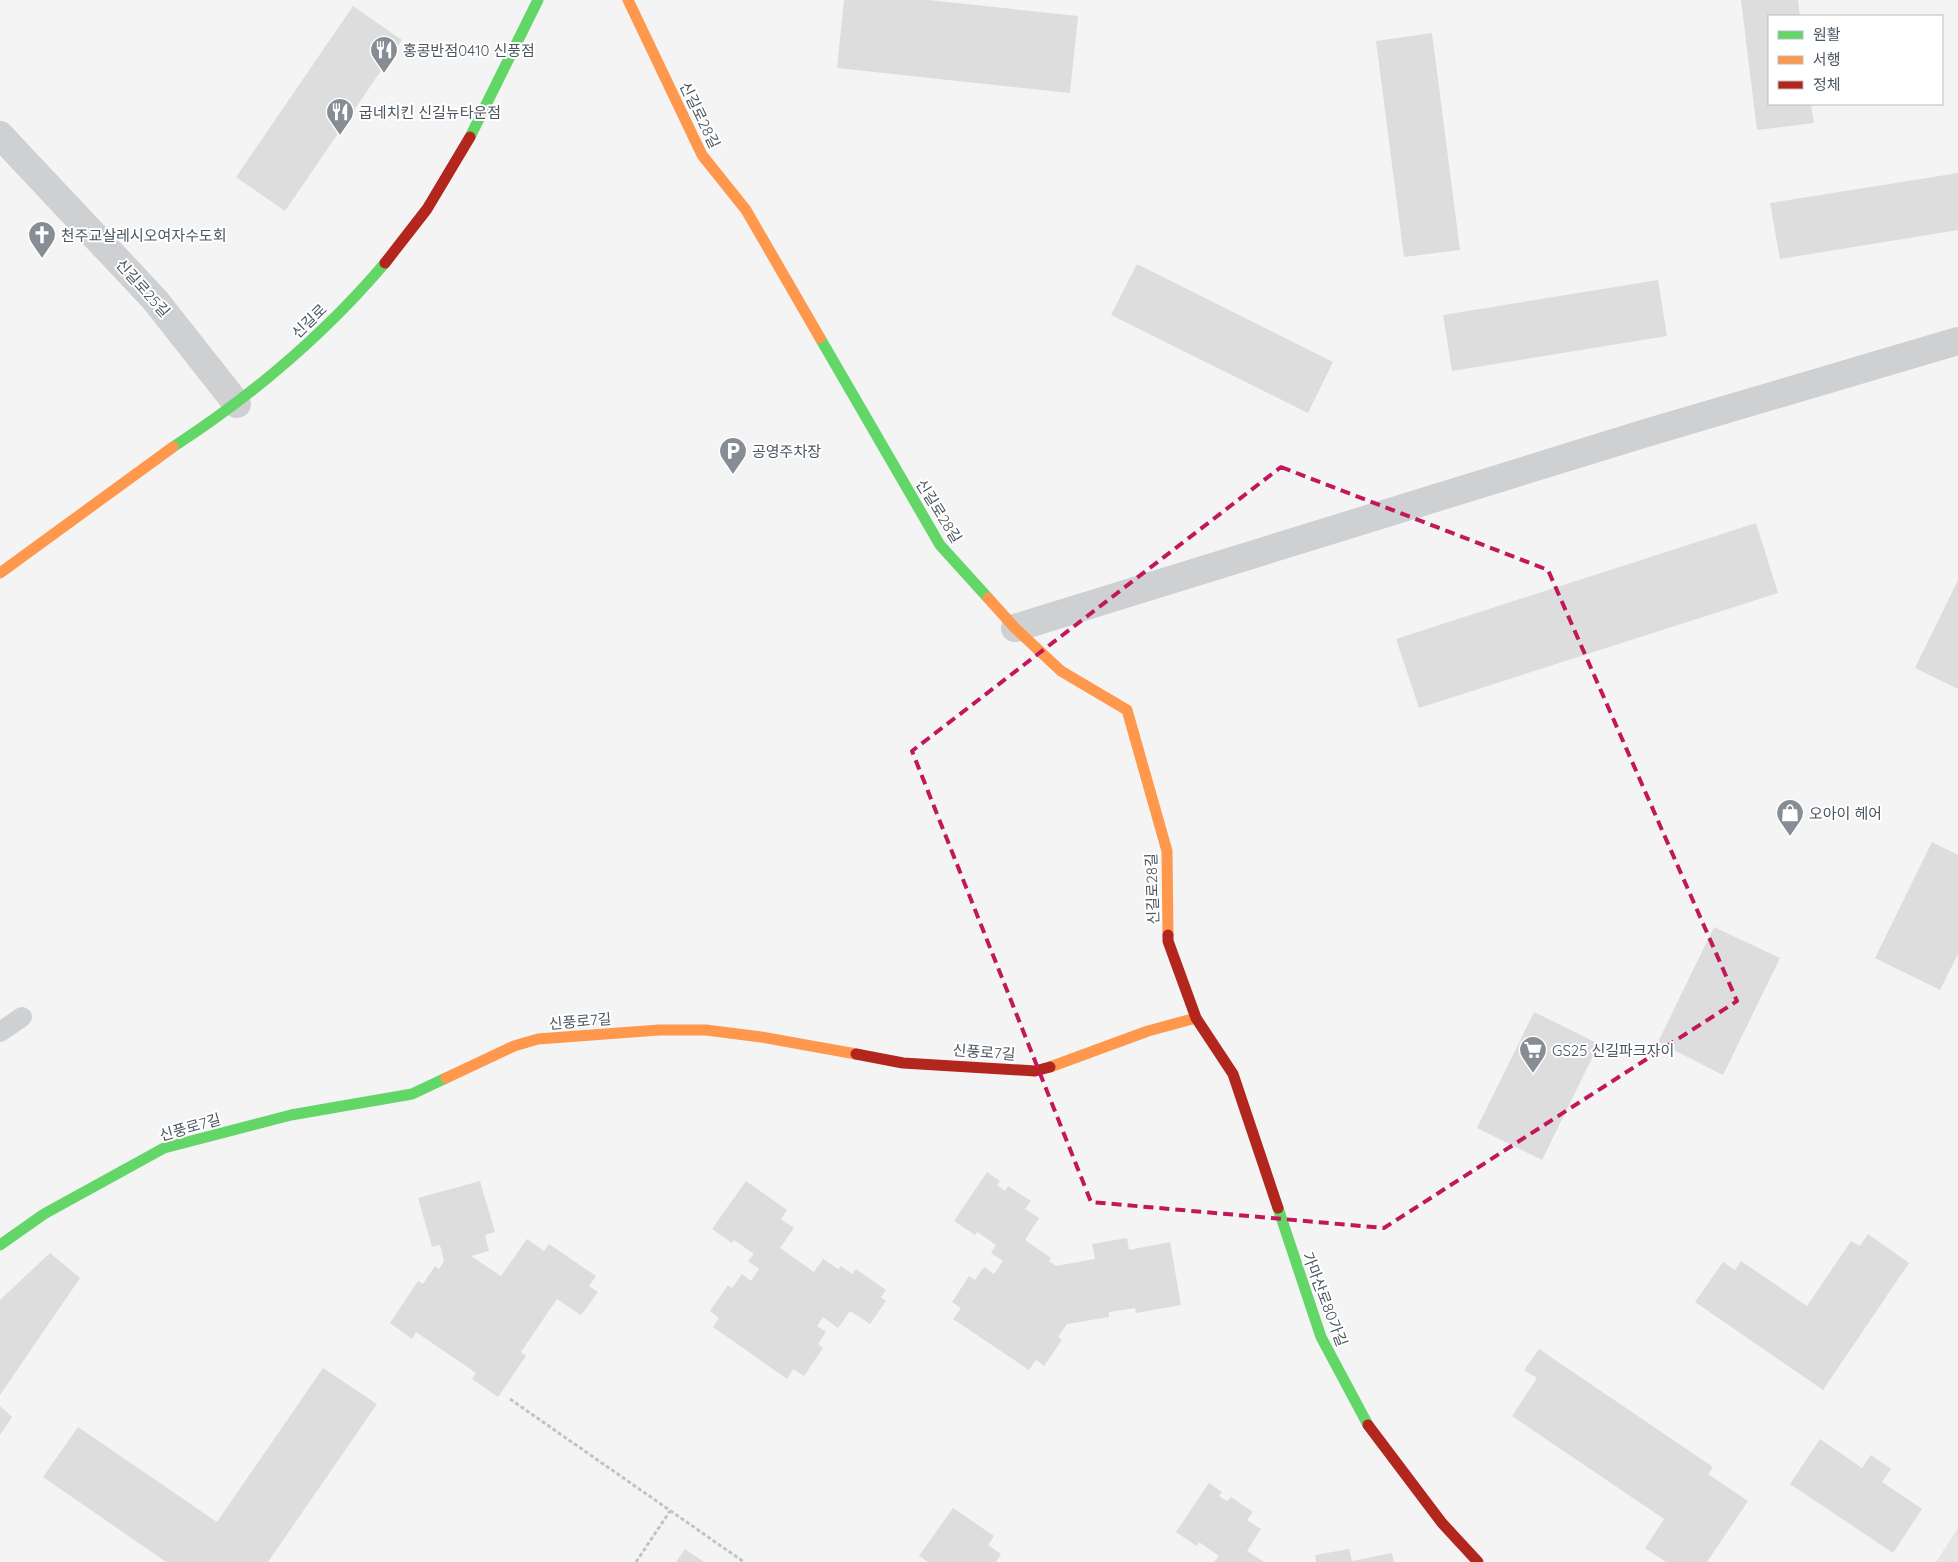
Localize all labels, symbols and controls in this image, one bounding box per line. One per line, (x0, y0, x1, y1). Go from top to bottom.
legend (1768, 15, 1943, 105)
text: 원활 (1813, 25, 1841, 44)
restaurant icon: 홍콩반점0410 신풍점 (369, 35, 399, 74)
place label: 홍콩반점0410 신풍점 (403, 41, 535, 60)
text: 서행 (1813, 50, 1841, 69)
text: 정체 (1813, 75, 1841, 94)
street label: 신길로28길 (676, 79, 724, 151)
restaurant icon: 굽네치킨 신길뉴타운점 (325, 97, 355, 136)
place label: 굽네치킨 신길뉴타운점 (359, 103, 501, 122)
church icon: 천주교살레시오여자수도회 (27, 220, 57, 259)
place label: 천주교살레시오여자수도회 (61, 226, 227, 245)
street label: 신길로25길 (112, 255, 174, 321)
street label: 신길로 (288, 300, 330, 342)
parking icon: 공영주차장 (718, 436, 748, 475)
place label: 공영주차장 (752, 442, 821, 461)
street label: 신길로28길 (912, 476, 966, 546)
shop icon: 오아이 헤어 (1775, 798, 1805, 837)
place label: 오아이 헤어 (1809, 804, 1882, 823)
street label: 신길로28길 (1141, 853, 1163, 925)
street label: 신풍로7길 (548, 1009, 612, 1033)
supermarket icon: GS25 신길파크자이 (1518, 1035, 1548, 1074)
street label: 신풍로7길 (952, 1040, 1016, 1064)
place label: GS25 신길파크자이 (1552, 1041, 1674, 1060)
street label: 신풍로7길 (157, 1109, 223, 1145)
street label: 가마산로80가길 (1298, 1249, 1352, 1349)

